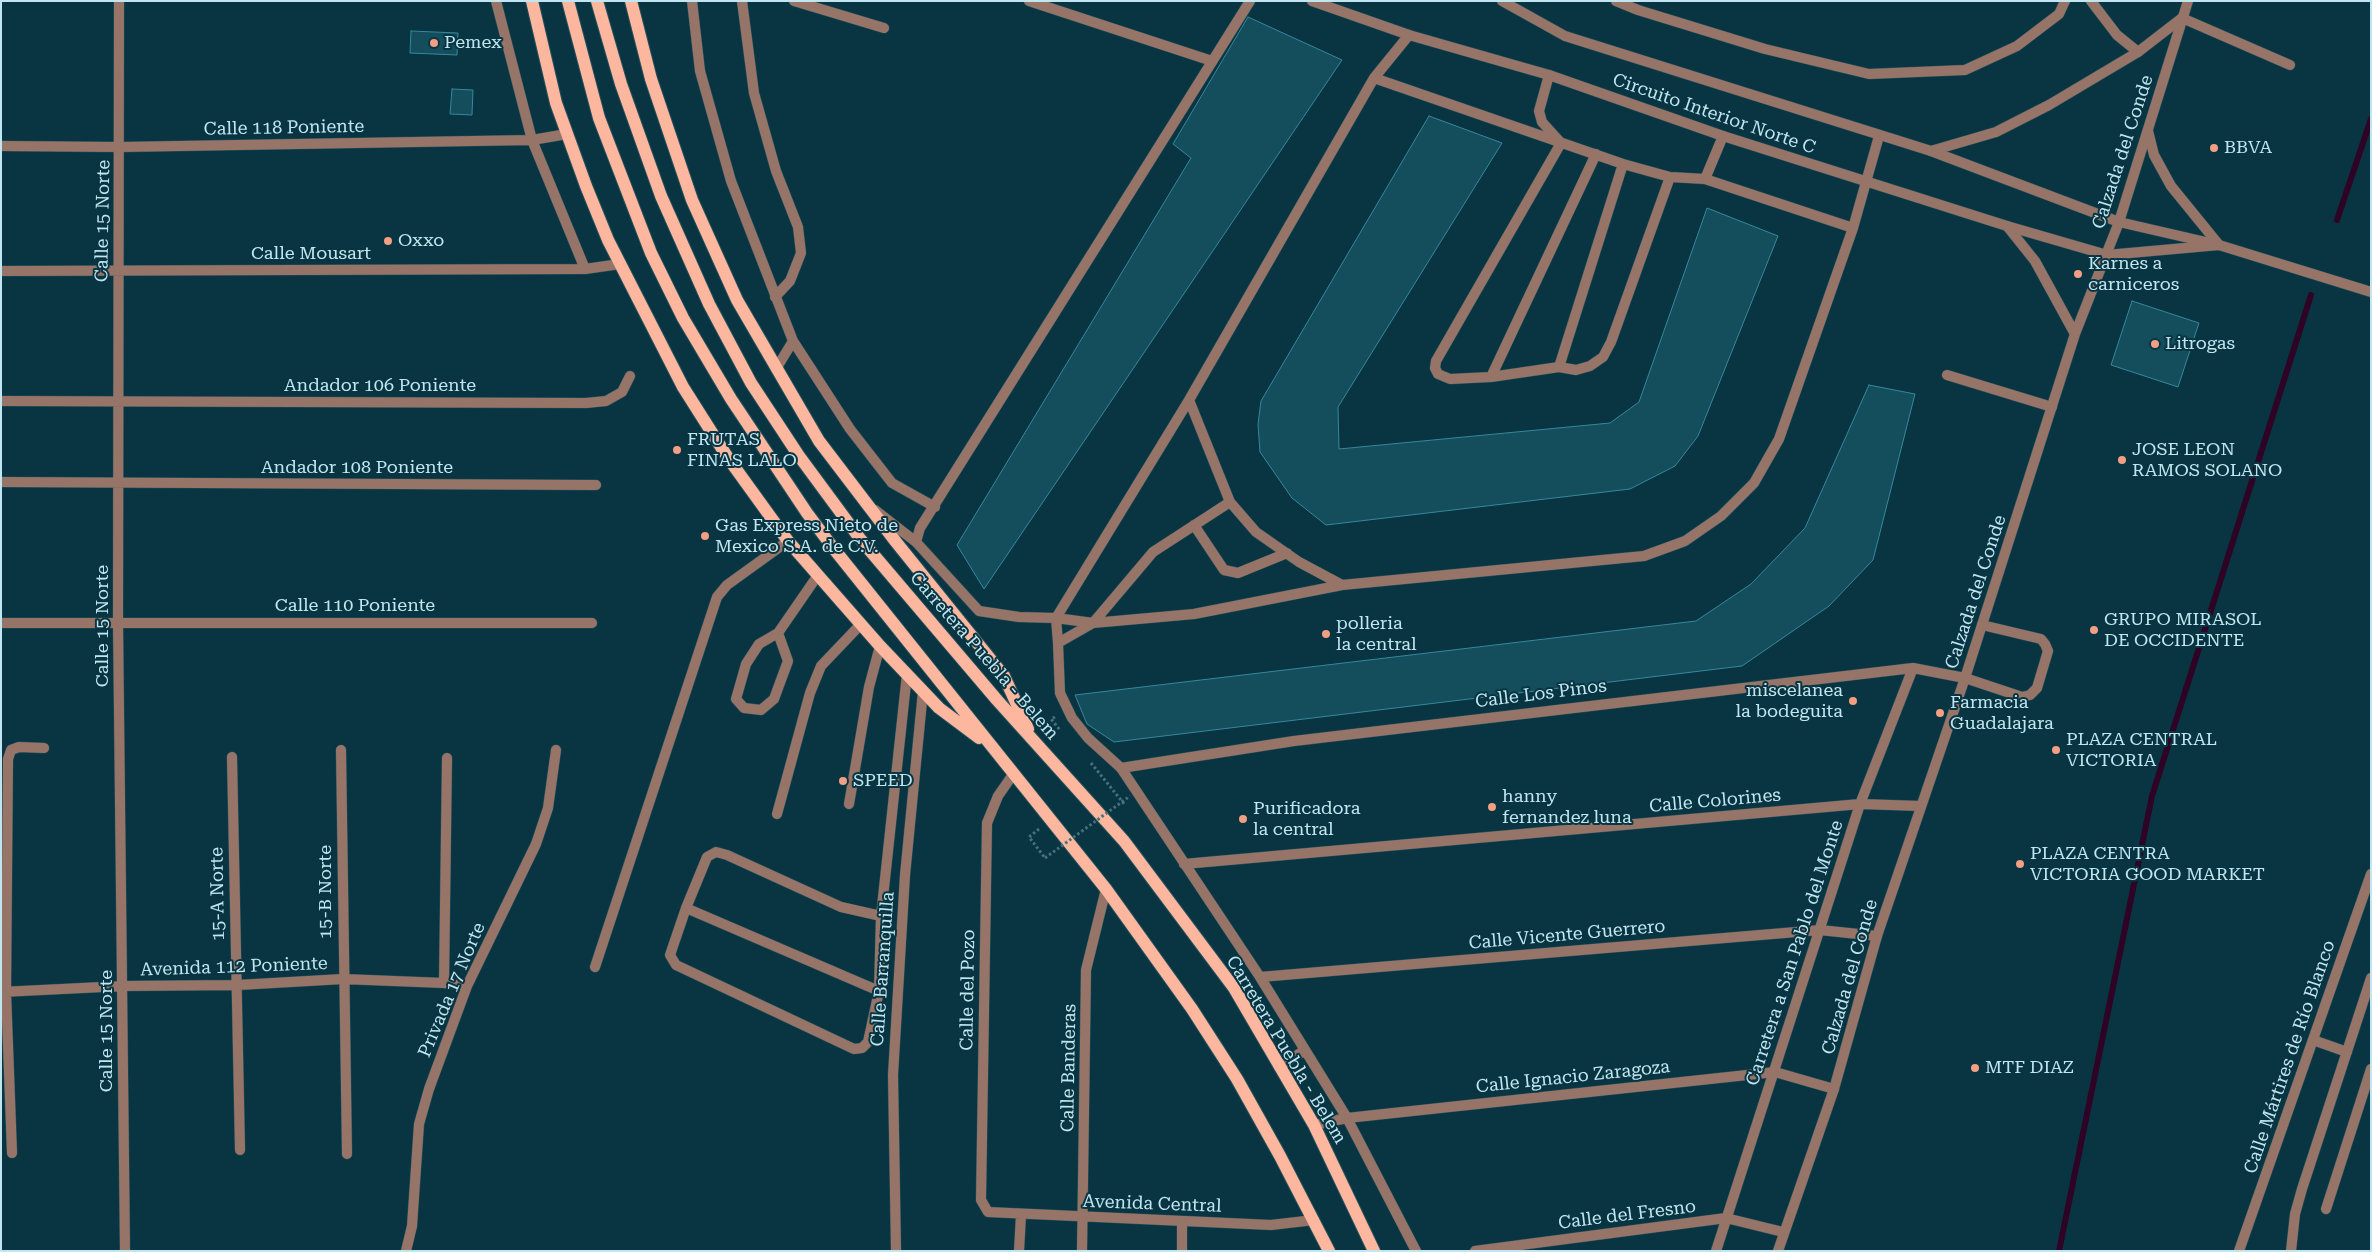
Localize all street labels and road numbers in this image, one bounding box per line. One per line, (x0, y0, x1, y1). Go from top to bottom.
street label: Circuito Interior Norte C (1610, 69, 1818, 159)
street label: Calzada del Conde (2088, 72, 2158, 232)
street label: Calle 118 Poniente (204, 116, 364, 140)
street label: Calle 15 Norte (91, 160, 115, 282)
street label: Calle Mousart (251, 243, 371, 265)
street label: Andador 106 Poniente (284, 375, 476, 397)
street label: Andador 108 Poniente (261, 457, 453, 479)
street label: Calzada del Conde (1941, 512, 2011, 672)
street label: Calle 15 Norte (92, 565, 114, 687)
street label: Carretera Puebla - Belem (905, 568, 1063, 744)
street label: Calle 110 Poniente (275, 595, 435, 617)
street label: Calle Los Pinos (1474, 675, 1608, 713)
street label: Calle Colorines (1648, 784, 1782, 818)
street label: Carretera a San Pablo del Monte (1742, 818, 1848, 1088)
street label: 15-B Norte (315, 845, 337, 939)
street label: 15-A Norte (206, 847, 230, 941)
street label: Calle Barranquilla (867, 891, 899, 1047)
street label: Calzada del Conde (1817, 897, 1883, 1057)
street label: Calle Vicente Guerrero (1468, 916, 1666, 954)
street label: Privada 17 Norte (414, 919, 490, 1061)
street label: Calle del Pozo (956, 929, 980, 1051)
street label: Calle Mártires de Río Blanco (2240, 938, 2340, 1176)
street label: Carretera Puebla - Belem (1221, 952, 1351, 1148)
street label: Avenida 112 Poniente (140, 953, 328, 981)
street label: Calle 15 Norte (96, 970, 118, 1092)
street label: Calle Banderas (1057, 1004, 1081, 1132)
street label: Calle Ignacio Zaragoza (1475, 1056, 1671, 1098)
street label: Avenida Central (1082, 1191, 1222, 1217)
street label: Calle del Fresno (1557, 1196, 1697, 1234)

